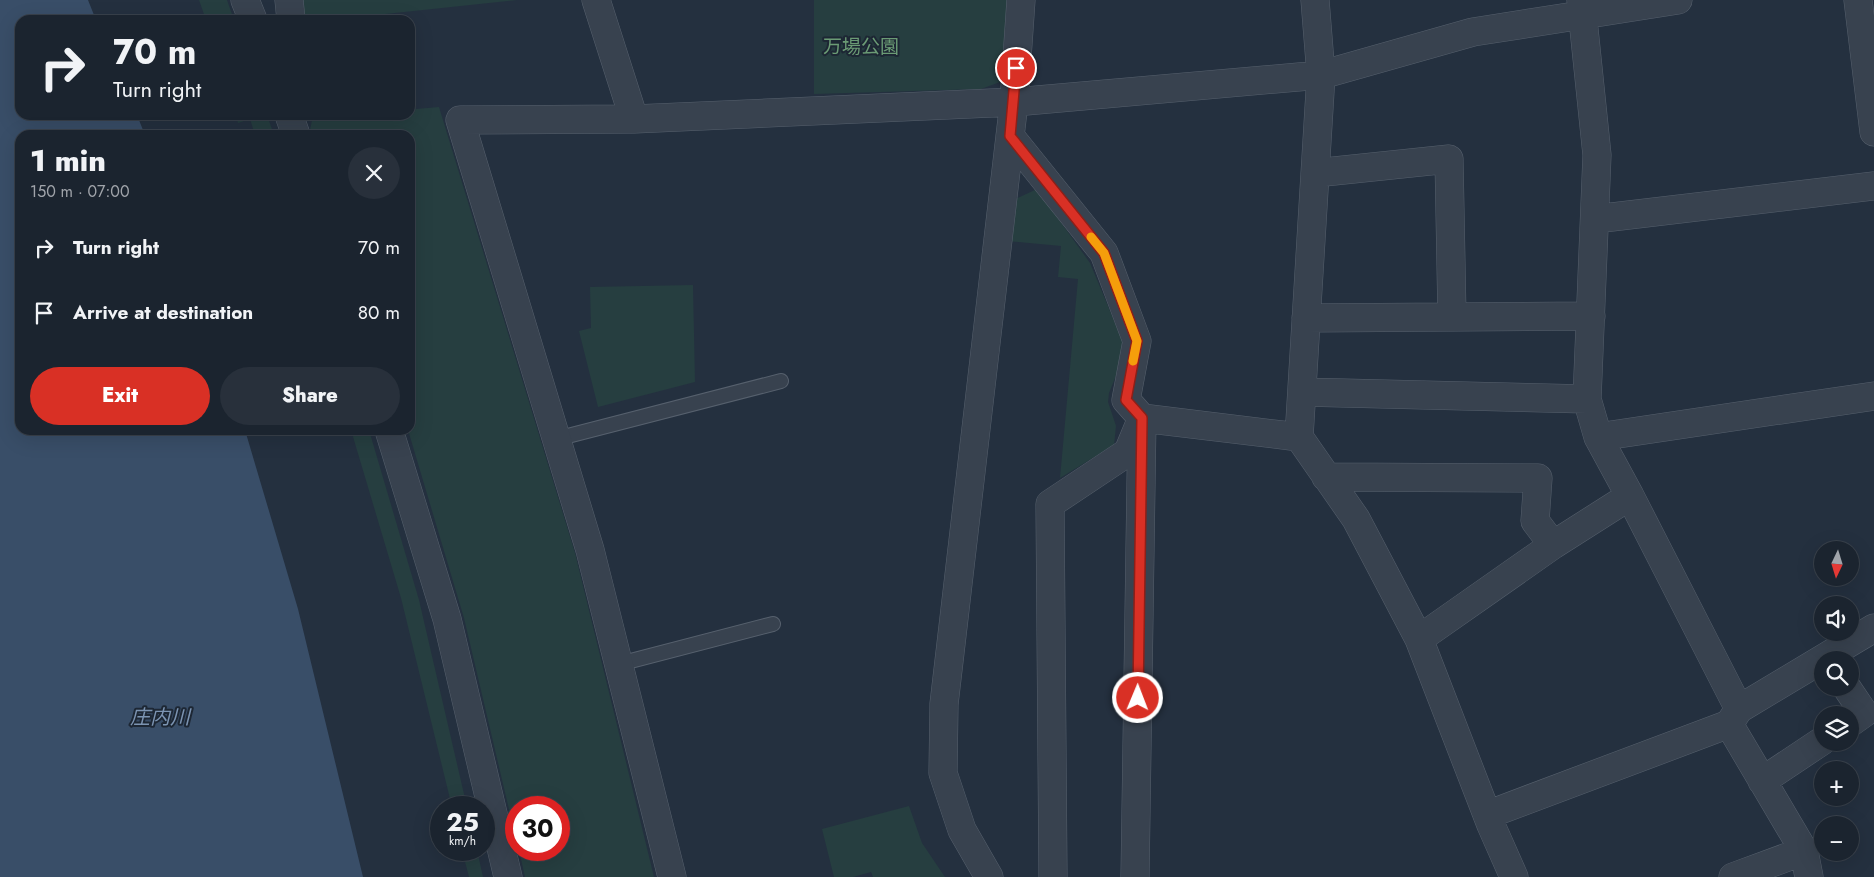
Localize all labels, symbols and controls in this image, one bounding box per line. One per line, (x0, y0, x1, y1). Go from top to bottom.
text: 70 m (113, 27, 196, 77)
park label: 万場公園 (823, 33, 899, 60)
icon: right (30, 35, 95, 100)
pin (995, 47, 1037, 89)
icon: arrive (1002, 54, 1030, 82)
text: Turn right (113, 73, 201, 105)
text: 1 min (30, 139, 106, 182)
button: close (348, 147, 400, 199)
text: 150 m · 07:00 (30, 180, 130, 203)
icon: right (30, 234, 58, 262)
text: Turn right (73, 234, 159, 261)
text: 70 m (358, 234, 400, 261)
icon: arrive (30, 299, 58, 327)
text: Arrive at destination (73, 299, 253, 326)
text: 80 m (358, 299, 400, 326)
button: Exit (30, 367, 210, 425)
button: Share (220, 367, 400, 425)
north arrow (1814, 541, 1859, 586)
map controls (1814, 541, 1859, 861)
button: sound (1814, 596, 1859, 641)
button: search (1814, 651, 1859, 696)
position arrow (1111, 671, 1163, 723)
water label: 庄内川 (130, 703, 192, 732)
button: layers (1814, 706, 1859, 751)
button: + (1814, 761, 1859, 806)
speed limit sign: 30 (505, 796, 570, 861)
text: 25 (446, 804, 479, 840)
button: − (1814, 816, 1859, 861)
text: km/h (449, 832, 476, 850)

